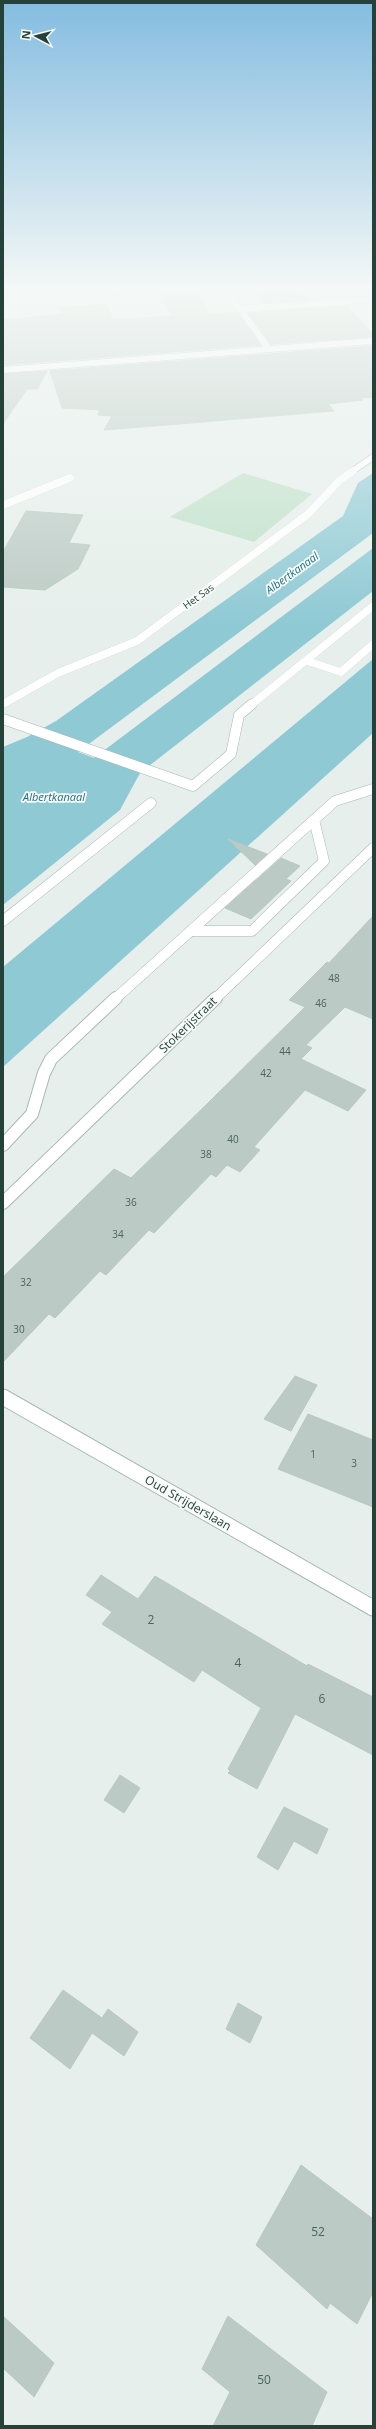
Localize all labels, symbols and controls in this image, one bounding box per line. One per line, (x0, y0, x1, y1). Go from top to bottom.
north arrow (16, 16, 56, 56)
text: N (18, 29, 34, 40)
water label: Albertkanaal (261, 548, 321, 597)
street label: Het Sas (180, 580, 216, 612)
water label: Albertkanaal (22, 789, 85, 804)
house number: 48 (328, 971, 340, 985)
street label: Stokerijstraat (155, 993, 220, 1057)
house number: 46 (315, 996, 327, 1010)
house number: 44 (279, 1044, 291, 1058)
house number: 42 (260, 1066, 272, 1080)
house number: 40 (227, 1132, 239, 1146)
house number: 38 (200, 1147, 212, 1161)
house number: 36 (125, 1195, 137, 1209)
house number: 34 (112, 1227, 124, 1241)
house number: 32 (20, 1275, 32, 1289)
house number: 30 (13, 1322, 25, 1336)
house number: 1 (310, 1447, 316, 1461)
house number: 3 (351, 1456, 357, 1470)
street label: Oud Strijderslaan (142, 1471, 235, 1534)
house number: 2 (148, 1611, 155, 1628)
house number: 4 (235, 1654, 242, 1671)
house number: 6 (319, 1690, 326, 1707)
house number: 52 (311, 2223, 325, 2240)
house number: 50 (257, 2371, 271, 2388)

